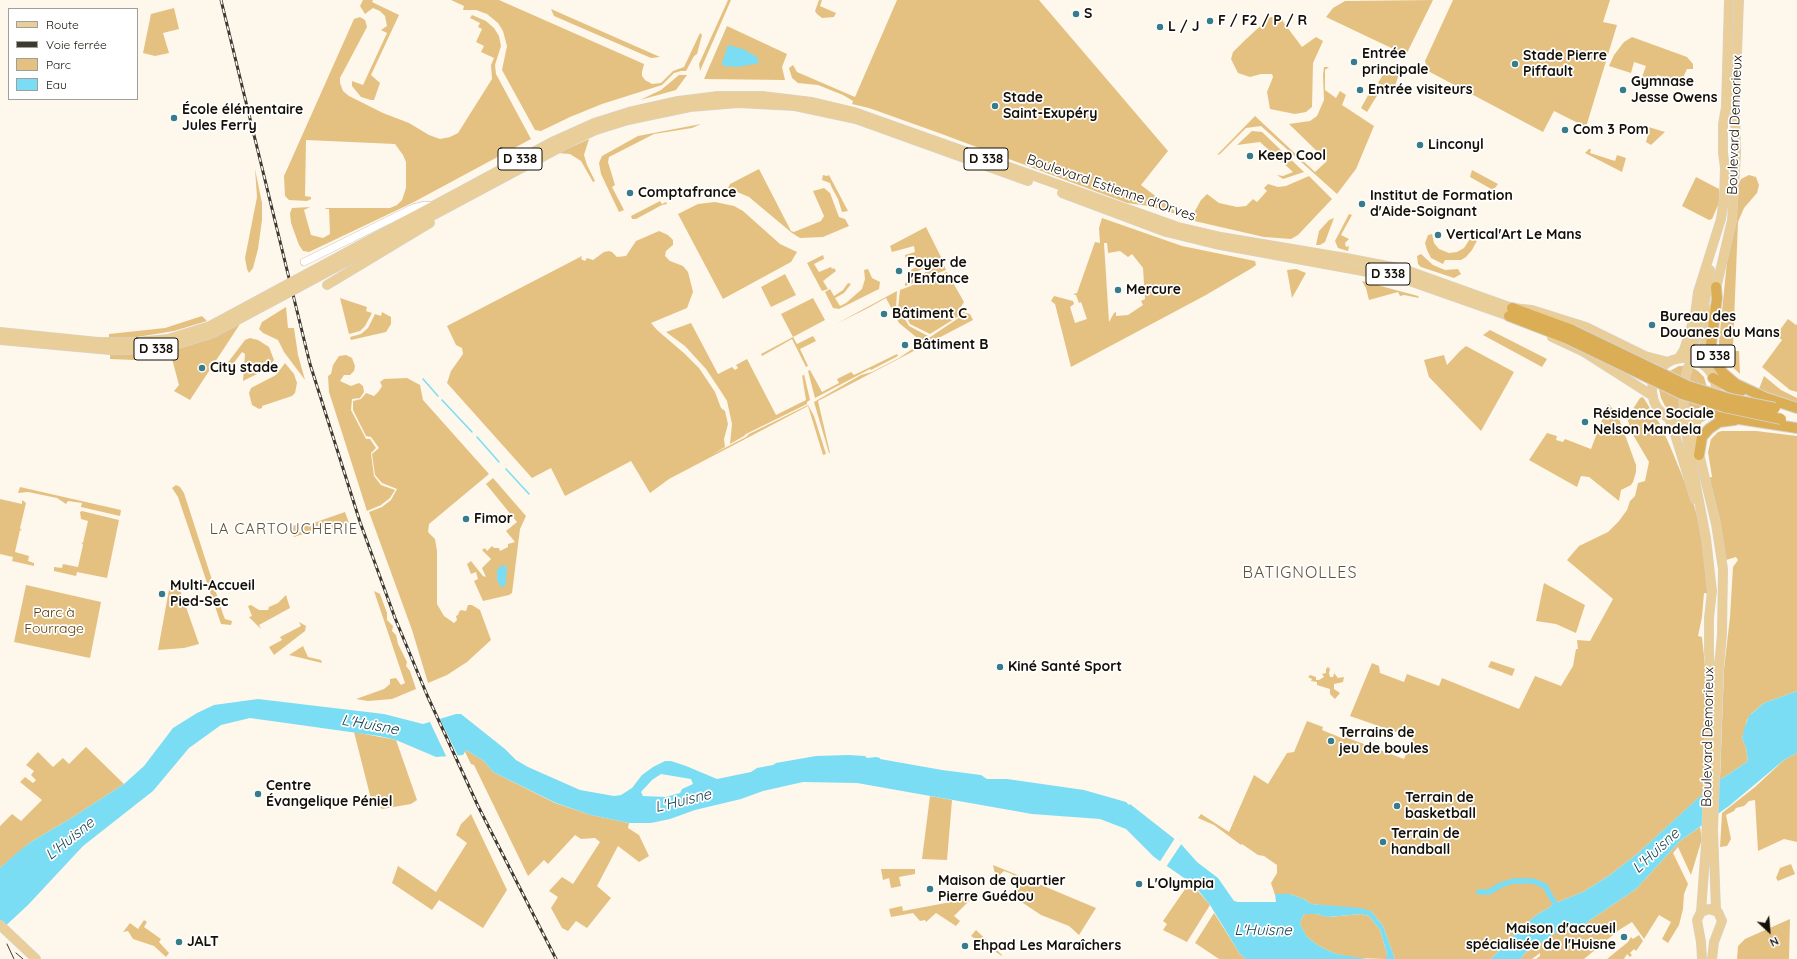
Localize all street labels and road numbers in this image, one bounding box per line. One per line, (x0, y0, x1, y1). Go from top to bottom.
street label: Boulevard Demorieux (1724, 55, 1746, 195)
road number: D 338 (498, 148, 542, 170)
road number: D 338 (964, 148, 1008, 170)
street label: Boulevard Estienne d'Orves (1024, 151, 1198, 225)
road number: D 338 (1366, 263, 1410, 285)
road number: D 338 (134, 338, 178, 360)
road number: D 338 (1691, 345, 1735, 367)
street label: Boulevard Demorieux (1698, 667, 1718, 807)

